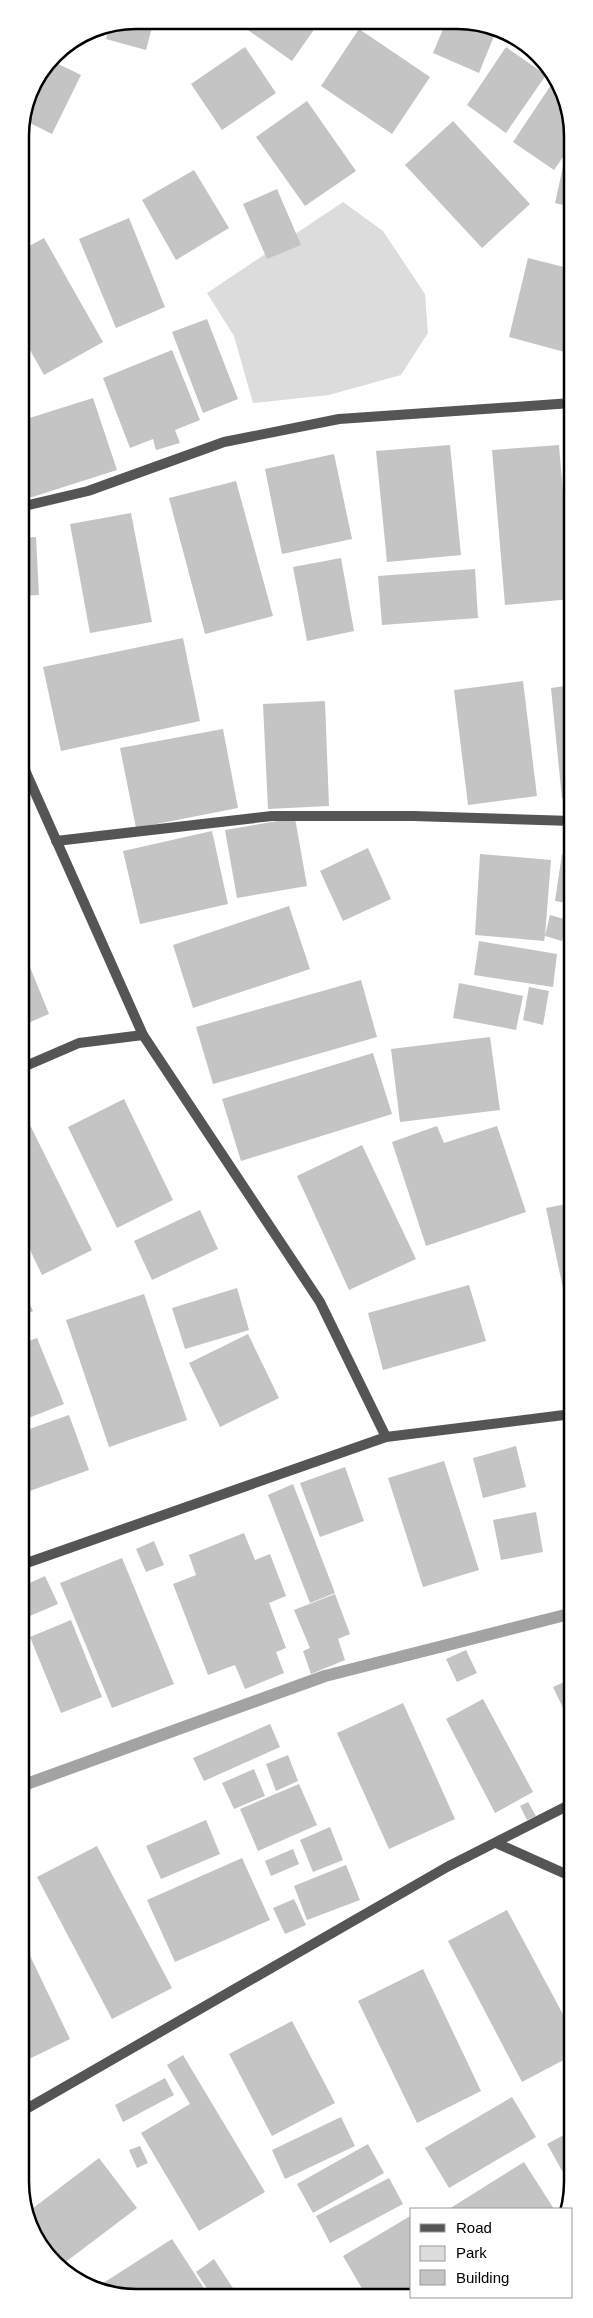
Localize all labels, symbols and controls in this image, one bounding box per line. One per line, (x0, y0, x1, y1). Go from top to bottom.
legend (410, 2208, 573, 2298)
text: Road (456, 2219, 492, 2236)
text: Park (456, 2244, 487, 2261)
text: Building (456, 2269, 509, 2286)

